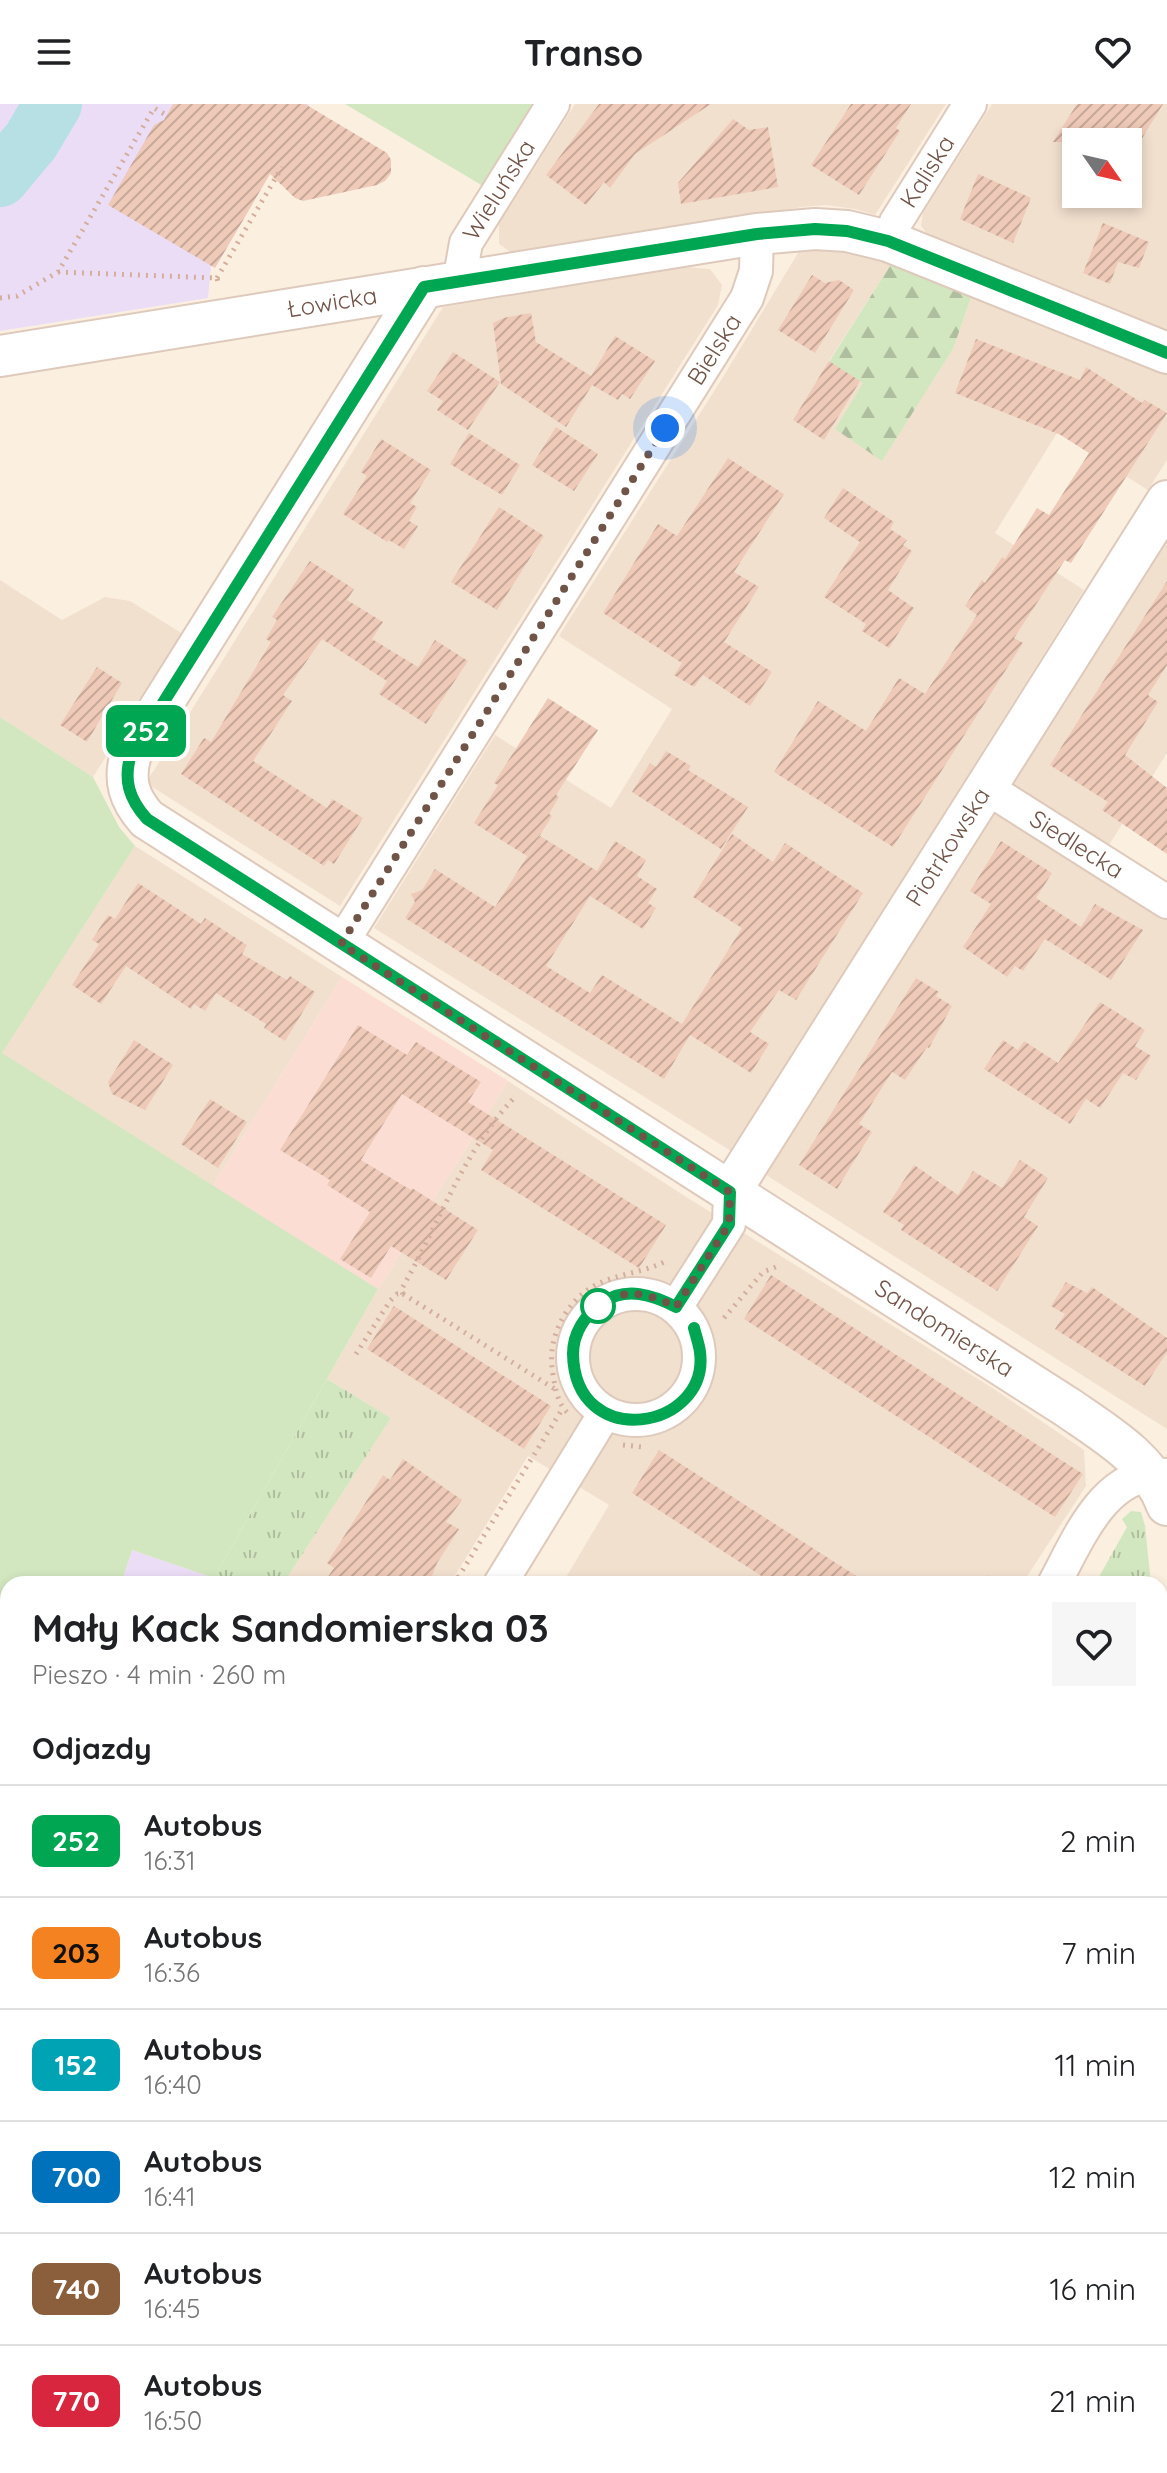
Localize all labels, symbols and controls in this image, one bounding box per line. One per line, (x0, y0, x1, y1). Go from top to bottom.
icon: menu (32, 30, 76, 74)
text: Transo (524, 30, 643, 75)
icon: heart (1091, 30, 1135, 74)
north arrow (1062, 128, 1142, 208)
map controls (1062, 128, 1142, 208)
street label: Kaliska (893, 129, 961, 213)
street label: Wieluńska (455, 134, 541, 246)
street label: Łowicka (284, 279, 379, 324)
street label: Bielska (680, 308, 747, 390)
your location (645, 408, 685, 448)
line badge: 252 (100, 705, 192, 757)
text: 252 (122, 713, 170, 748)
street label: Piotrkowska (899, 782, 996, 912)
street label: Siedlecka (1025, 803, 1130, 885)
street label: Sandomierska (869, 1272, 1020, 1383)
unlabelled marker (581, 1289, 615, 1323)
button: heart (1052, 1602, 1136, 1686)
text: Mały Kack Sandomierska 03 (32, 1604, 549, 1652)
text: Pieszo · 4 min · 260 m (32, 1658, 286, 1691)
text: Odjazdy (32, 1729, 152, 1767)
text: Autobus (144, 1806, 262, 1844)
text: 2 min (1060, 1822, 1136, 1860)
text: 252 (52, 1823, 100, 1858)
text: 16:31 (144, 1844, 196, 1877)
text: Autobus (144, 1918, 262, 1956)
text: 7 min (1061, 1934, 1136, 1972)
text: 203 (52, 1935, 100, 1970)
text: 16:36 (144, 1956, 200, 1989)
text: Autobus (144, 2030, 262, 2068)
text: 11 min (1054, 2046, 1136, 2084)
text: 152 (55, 2047, 97, 2082)
text: 16:40 (144, 2068, 202, 2101)
text: Autobus (144, 2142, 262, 2180)
text: 12 min (1049, 2158, 1136, 2196)
text: 700 (51, 2159, 101, 2194)
text: 16:41 (144, 2180, 196, 2213)
text: Autobus (144, 2254, 262, 2292)
text: 16 min (1049, 2270, 1136, 2308)
text: 740 (52, 2271, 100, 2306)
text: 16:45 (144, 2292, 201, 2325)
text: Autobus (144, 2366, 262, 2404)
text: 21 min (1049, 2382, 1136, 2420)
text: 770 (52, 2383, 100, 2418)
text: 16:50 (144, 2404, 202, 2437)

